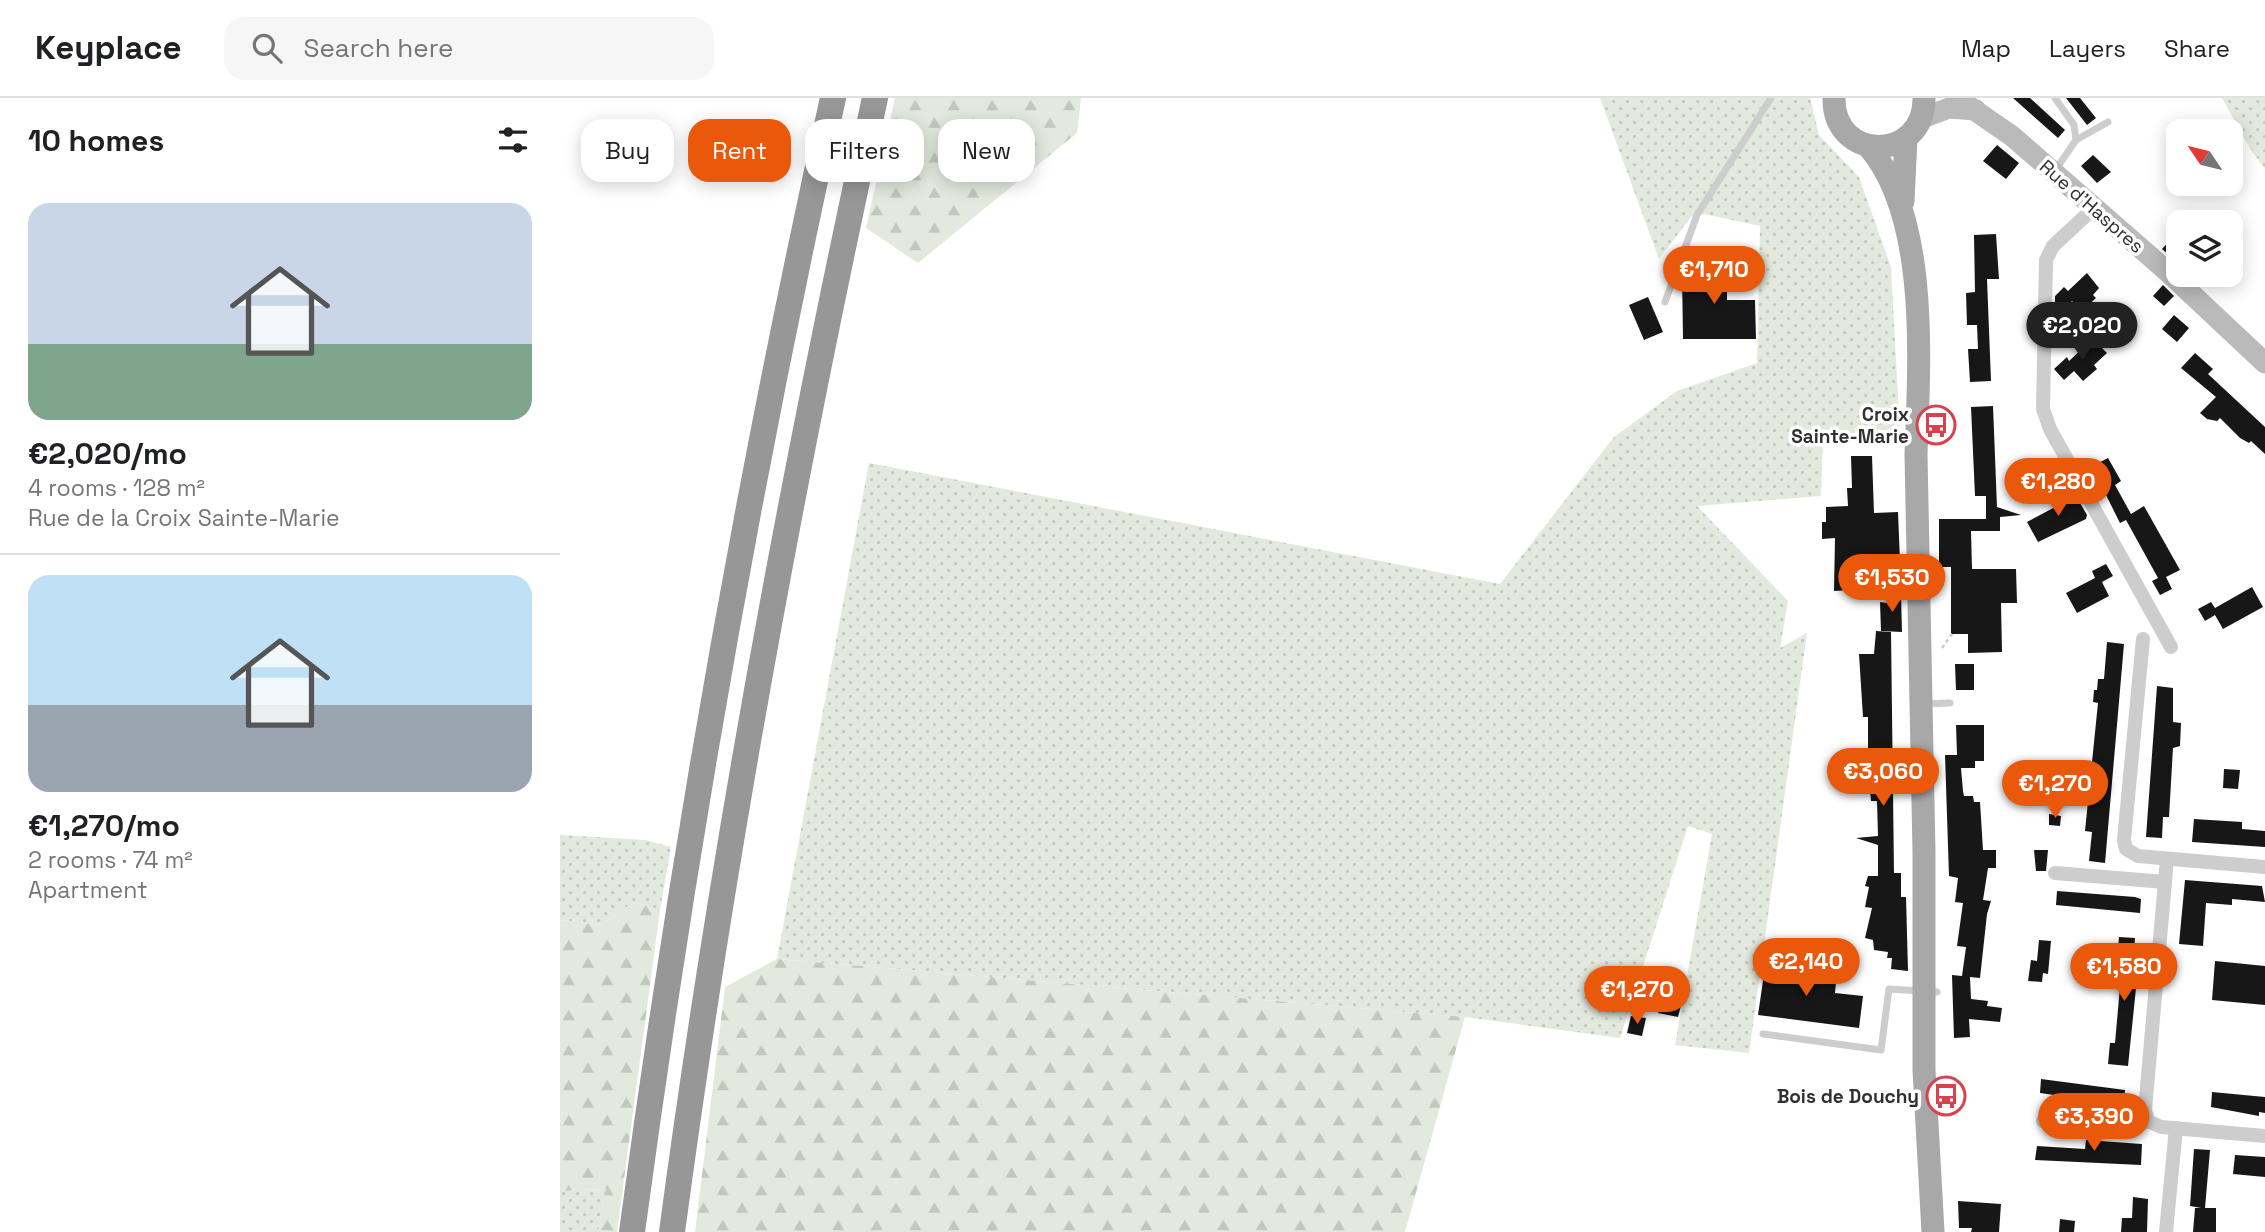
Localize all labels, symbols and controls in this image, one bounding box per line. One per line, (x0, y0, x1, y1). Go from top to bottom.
search box (224, 17, 714, 80)
text: Keyplace (35, 27, 182, 69)
icon: search (248, 29, 286, 67)
text: Search here (304, 31, 453, 65)
text: Map (1961, 33, 2011, 64)
text: Layers (2049, 33, 2126, 64)
text: Share (2164, 33, 2230, 64)
chip: Buy (581, 119, 674, 182)
chip: Rent (688, 119, 791, 182)
chip: Filters (805, 119, 924, 182)
chip: New (938, 119, 1035, 182)
north arrow (2166, 119, 2244, 196)
map controls (2166, 119, 2243, 287)
text: 10 homes (28, 121, 164, 160)
icon: filters (494, 121, 532, 159)
street label: Rue d'Haspres (2034, 154, 2149, 259)
button: layers (2166, 210, 2243, 287)
pin: €1,710 (1657, 246, 1771, 306)
icon: home (217, 248, 343, 374)
text: €1,710 (1679, 254, 1749, 284)
pin: €2,020 (2025, 302, 2139, 362)
text: €2,020 (2042, 310, 2122, 340)
place label: Croix Sainte-Marie (1791, 402, 1909, 449)
bus stop icon: Croix Sainte-Marie (1915, 404, 1957, 446)
text: €2,020/mo (28, 434, 187, 473)
pin: €1,280 (2001, 458, 2115, 518)
text: €1,280 (2020, 466, 2096, 496)
text: 4 rooms · 128 m² (28, 473, 205, 503)
text: Rue de la Croix Sainte-Marie (28, 503, 340, 533)
pin: €1,530 (1835, 554, 1949, 614)
text: €1,530 (1854, 562, 1930, 592)
icon: home (217, 620, 343, 746)
pin: €3,060 (1826, 748, 1940, 808)
text: €3,060 (1843, 756, 1923, 786)
pin: €1,270 (1998, 760, 2112, 820)
text: €1,270 (2018, 768, 2092, 798)
text: €1,270/mo (28, 806, 180, 845)
text: 2 rooms · 74 m² (28, 845, 193, 875)
text: Apartment (28, 875, 148, 905)
pin: €2,140 (1749, 939, 1863, 998)
pin: €1,580 (2067, 944, 2181, 1003)
text: €2,140 (1769, 946, 1843, 976)
text: €1,580 (2086, 951, 2162, 981)
pin: €1,270 (1580, 967, 1694, 1026)
text: €1,270 (1600, 974, 1674, 1004)
bus stop icon: Bois de Douchy (1925, 1075, 1967, 1117)
place label: Bois de Douchy (1777, 1084, 1919, 1109)
pin: €3,390 (2037, 1094, 2151, 1153)
text: €3,390 (2054, 1101, 2134, 1131)

